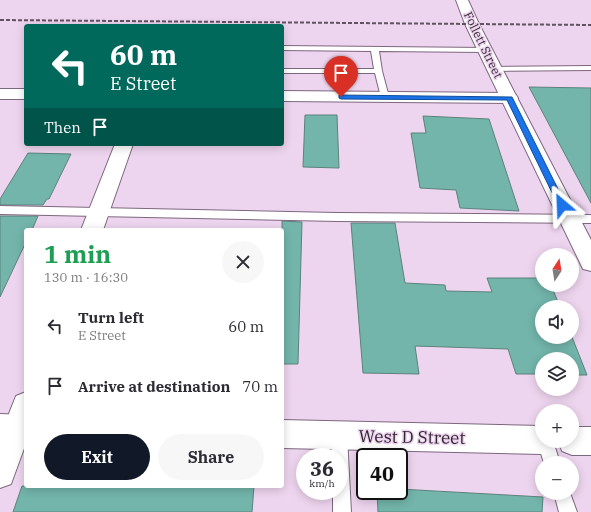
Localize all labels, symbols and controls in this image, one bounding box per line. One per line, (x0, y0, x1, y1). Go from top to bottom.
street label: Follett Street (461, 9, 506, 81)
text: 60 m (110, 36, 177, 73)
icon: left (44, 40, 96, 92)
pin (324, 56, 358, 97)
icon: arrive (330, 62, 352, 84)
text: E Street (110, 72, 176, 95)
icon: arrive (89, 116, 111, 138)
text: Then (44, 118, 81, 137)
position arrow (541, 184, 583, 226)
text: 1 min (44, 238, 111, 270)
button: close (222, 241, 264, 283)
north arrow (535, 248, 579, 292)
map controls (535, 248, 579, 500)
text: 130 m · 16:30 (44, 269, 128, 286)
button: sound (535, 300, 579, 344)
text: Turn left (78, 308, 144, 327)
icon: left (44, 315, 66, 337)
text: 60 m (228, 317, 264, 336)
text: E Street (78, 327, 126, 344)
button: layers (535, 352, 579, 396)
icon: arrive (44, 375, 66, 397)
text: Arrive at destination (78, 377, 230, 396)
text: 70 m (242, 377, 278, 396)
button: + (535, 404, 579, 448)
street label: West D Street (359, 425, 465, 449)
button: Exit (44, 434, 150, 480)
button: Share (158, 434, 264, 480)
speed limit sign: 40 (356, 448, 408, 500)
text: 36 (310, 455, 334, 482)
button: − (535, 456, 579, 500)
text: km/h (309, 477, 335, 490)

